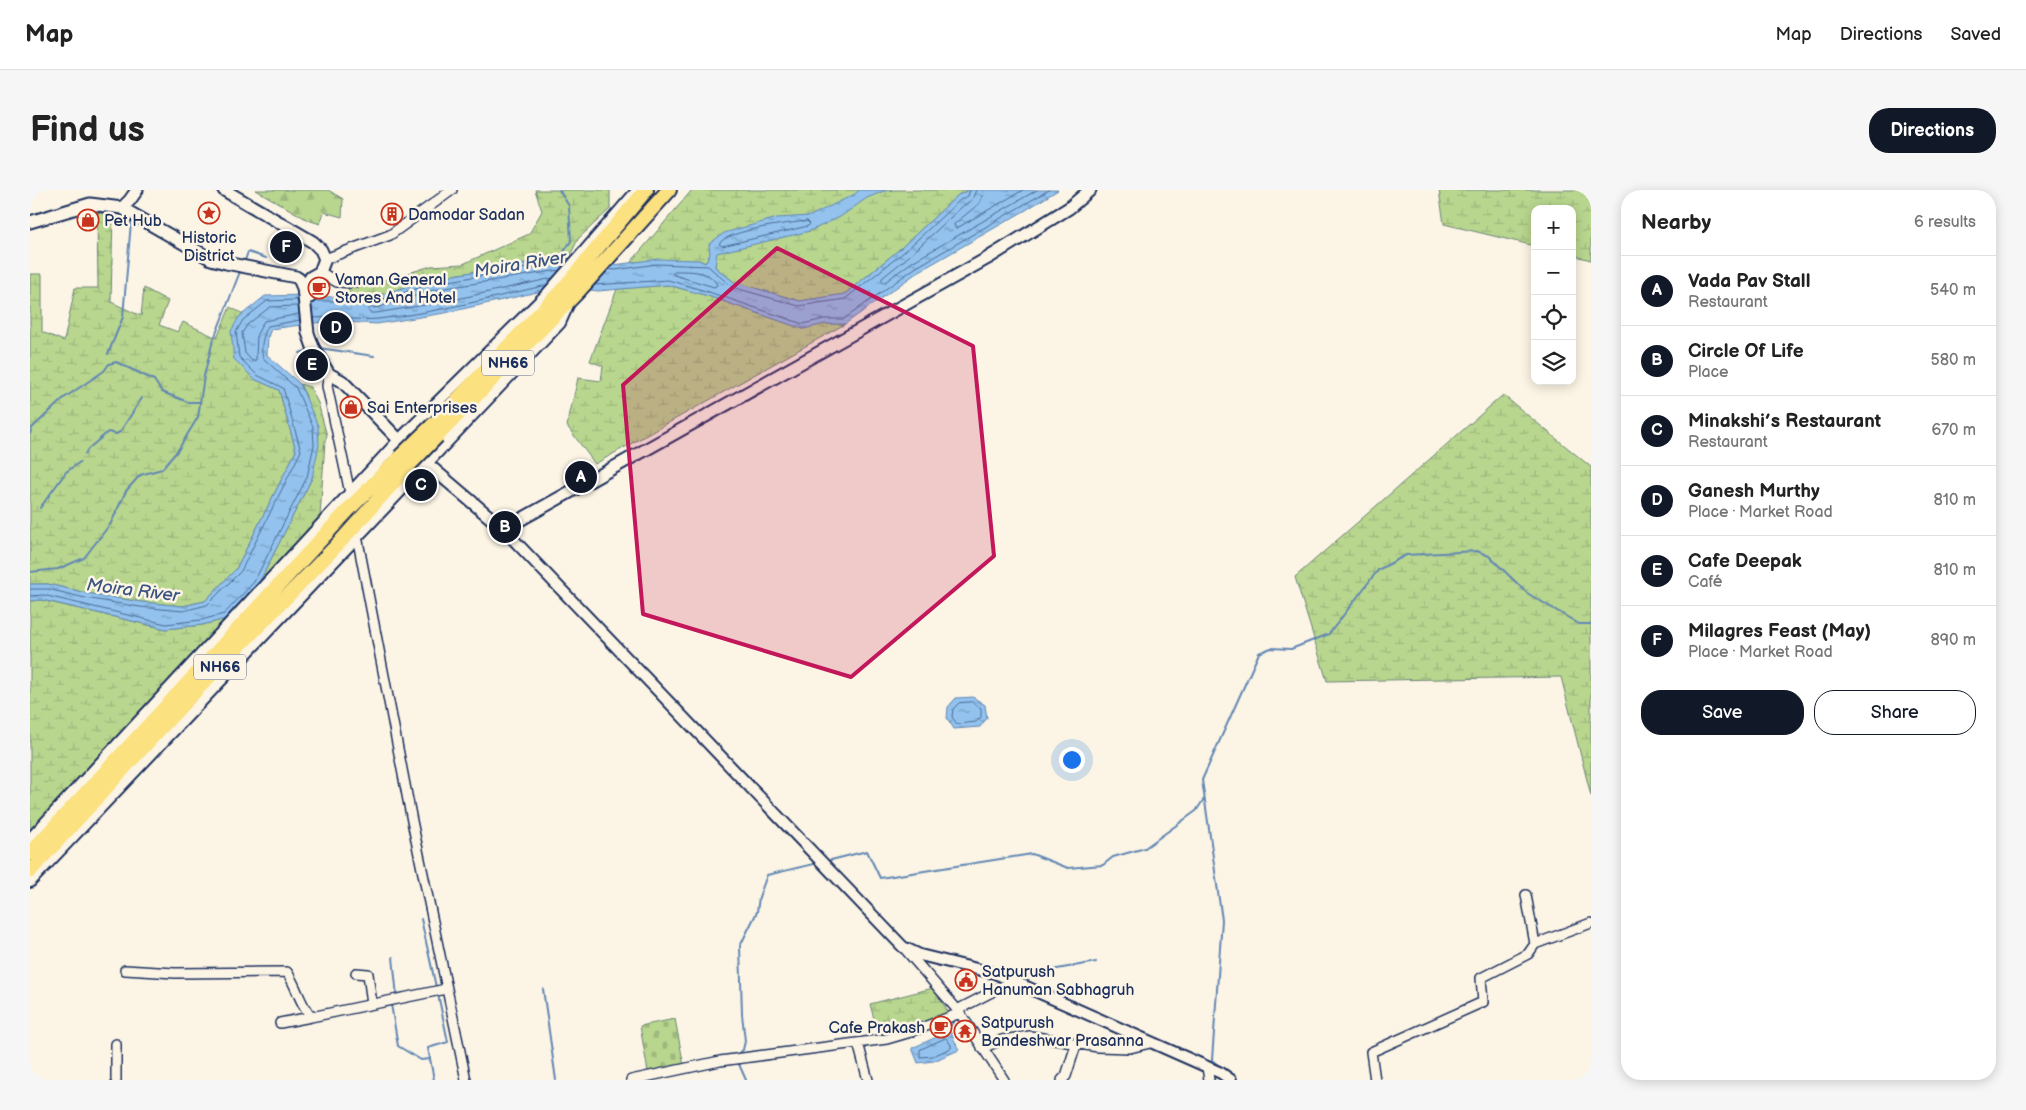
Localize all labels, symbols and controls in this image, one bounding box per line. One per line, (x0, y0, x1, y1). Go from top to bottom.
text: Map (25, 20, 73, 49)
text: Map (1776, 24, 1812, 45)
text: Directions (1840, 24, 1922, 45)
text: Saved (1950, 24, 2001, 45)
button: Directions (1869, 108, 1996, 153)
text: Find us (30, 109, 145, 152)
place icon: Historic District (197, 201, 221, 225)
building icon: Damodar Sadan (380, 202, 404, 226)
map controls (1531, 205, 1576, 385)
button: + (1531, 205, 1576, 250)
place label: Damodar Sadan (408, 206, 525, 225)
shop icon: Pet Hub (76, 208, 100, 232)
text: Nearby (1641, 210, 1711, 235)
place label: Pet Hub (104, 212, 162, 231)
text: 6 results (1914, 213, 1976, 232)
pin: F (270, 228, 302, 266)
place label: Historic District (182, 229, 236, 266)
water label: Moira River (472, 247, 569, 282)
button: − (1531, 250, 1576, 295)
text: Vada Pav Stall (1688, 270, 1810, 293)
place label: Vaman General Stores And Hotel (335, 271, 456, 308)
cafe icon: Vaman General Stores And Hotel (307, 276, 331, 300)
text: A (1652, 281, 1662, 300)
text: 540 m (1930, 281, 1976, 300)
text: Restaurant (1688, 293, 1768, 312)
button: locate (1531, 295, 1576, 340)
pin: D (320, 309, 352, 347)
button: layers (1531, 340, 1576, 385)
text: Circle Of Life (1688, 340, 1804, 363)
pin: E (296, 346, 328, 384)
road number: NH66 (482, 350, 534, 376)
text: B (1651, 351, 1663, 370)
text: 580 m (1931, 351, 1976, 370)
text: Place (1688, 363, 1729, 382)
shop icon: Sai Enterprises (339, 395, 363, 419)
place label: Sai Enterprises (367, 399, 477, 418)
text: Minakshi’s Restaurant (1688, 410, 1881, 433)
text: C (1651, 421, 1663, 440)
text: 670 m (1931, 421, 1976, 440)
text: Restaurant (1688, 433, 1768, 452)
pin: A (565, 458, 597, 496)
pin: C (405, 466, 437, 504)
text: Ganesh Murthy (1688, 480, 1820, 503)
text: D (1651, 491, 1663, 510)
text: 810 m (1934, 491, 1976, 510)
text: Place · Market Road (1688, 503, 1833, 522)
pin: B (489, 508, 521, 546)
text: Cafe Deepak (1688, 550, 1802, 573)
text: E (1652, 561, 1662, 580)
text: 810 m (1934, 561, 1976, 580)
text: Café (1688, 573, 1722, 592)
water label: Moira River (85, 574, 182, 607)
text: Milagres Feast (May) (1688, 620, 1871, 643)
text: F (1652, 631, 1662, 650)
text: 890 m (1930, 631, 1976, 650)
text: Place · Market Road (1688, 643, 1833, 662)
road number: NH66 (194, 654, 246, 680)
button: Save (1641, 690, 1804, 735)
button: Share (1814, 690, 1976, 735)
your location (1059, 747, 1085, 773)
place label: Satpurush Hanuman Sabhagruh (982, 963, 1134, 1000)
public building icon: Satpurush Hanuman Sabhagruh (954, 968, 978, 992)
place label: Satpurush Bandeshwar Prasanna (981, 1014, 1144, 1051)
cafe icon: Cafe Prakash (929, 1015, 953, 1039)
place label: Cafe Prakash (828, 1019, 925, 1038)
temple icon: Satpurush Bandeshwar Prasanna (953, 1019, 977, 1043)

